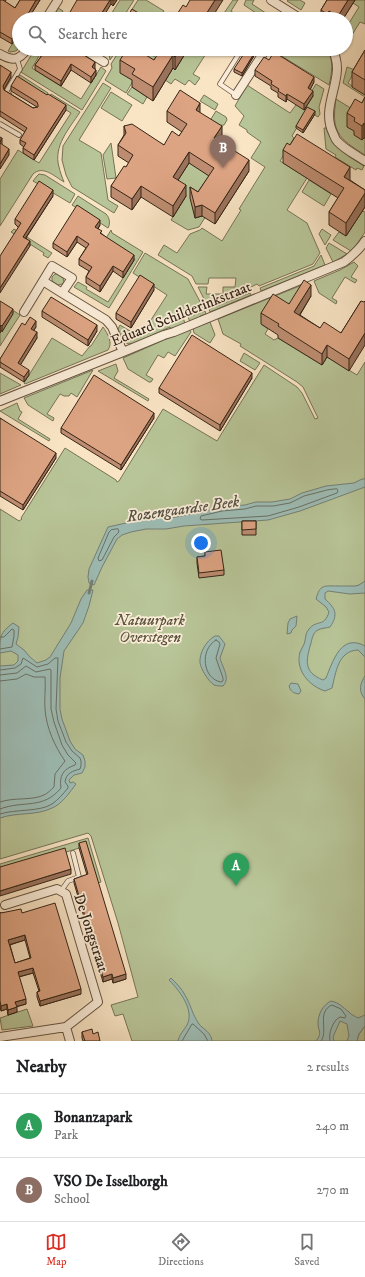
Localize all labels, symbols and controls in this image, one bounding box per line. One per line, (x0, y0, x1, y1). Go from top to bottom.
search box (12, 12, 353, 56)
icon: search (26, 23, 48, 45)
text: Search here (58, 25, 127, 44)
pin: B (210, 135, 236, 168)
street label: Eduard Schilderinkstraat (108, 277, 254, 351)
water label: Rozengaardse Beek (124, 491, 241, 527)
your location (191, 533, 211, 553)
park label: Natuurpark Overstegen (114, 611, 185, 647)
pin: A (223, 853, 249, 886)
street label: De Jongstraat (69, 891, 113, 975)
text: Nearby (16, 1056, 66, 1078)
text: 2 results (307, 1059, 349, 1075)
text: Bonanzapark (54, 1108, 133, 1127)
text: A (25, 1118, 33, 1134)
text: 240 m (316, 1118, 349, 1134)
text: Park (54, 1127, 78, 1143)
text: VSO De Isselborgh (54, 1172, 168, 1191)
text: B (25, 1182, 33, 1198)
text: 270 m (317, 1182, 349, 1198)
text: School (54, 1191, 90, 1207)
tab: Map (45, 1231, 67, 1269)
tab: Directions (158, 1231, 204, 1269)
tab: Saved (294, 1231, 320, 1269)

